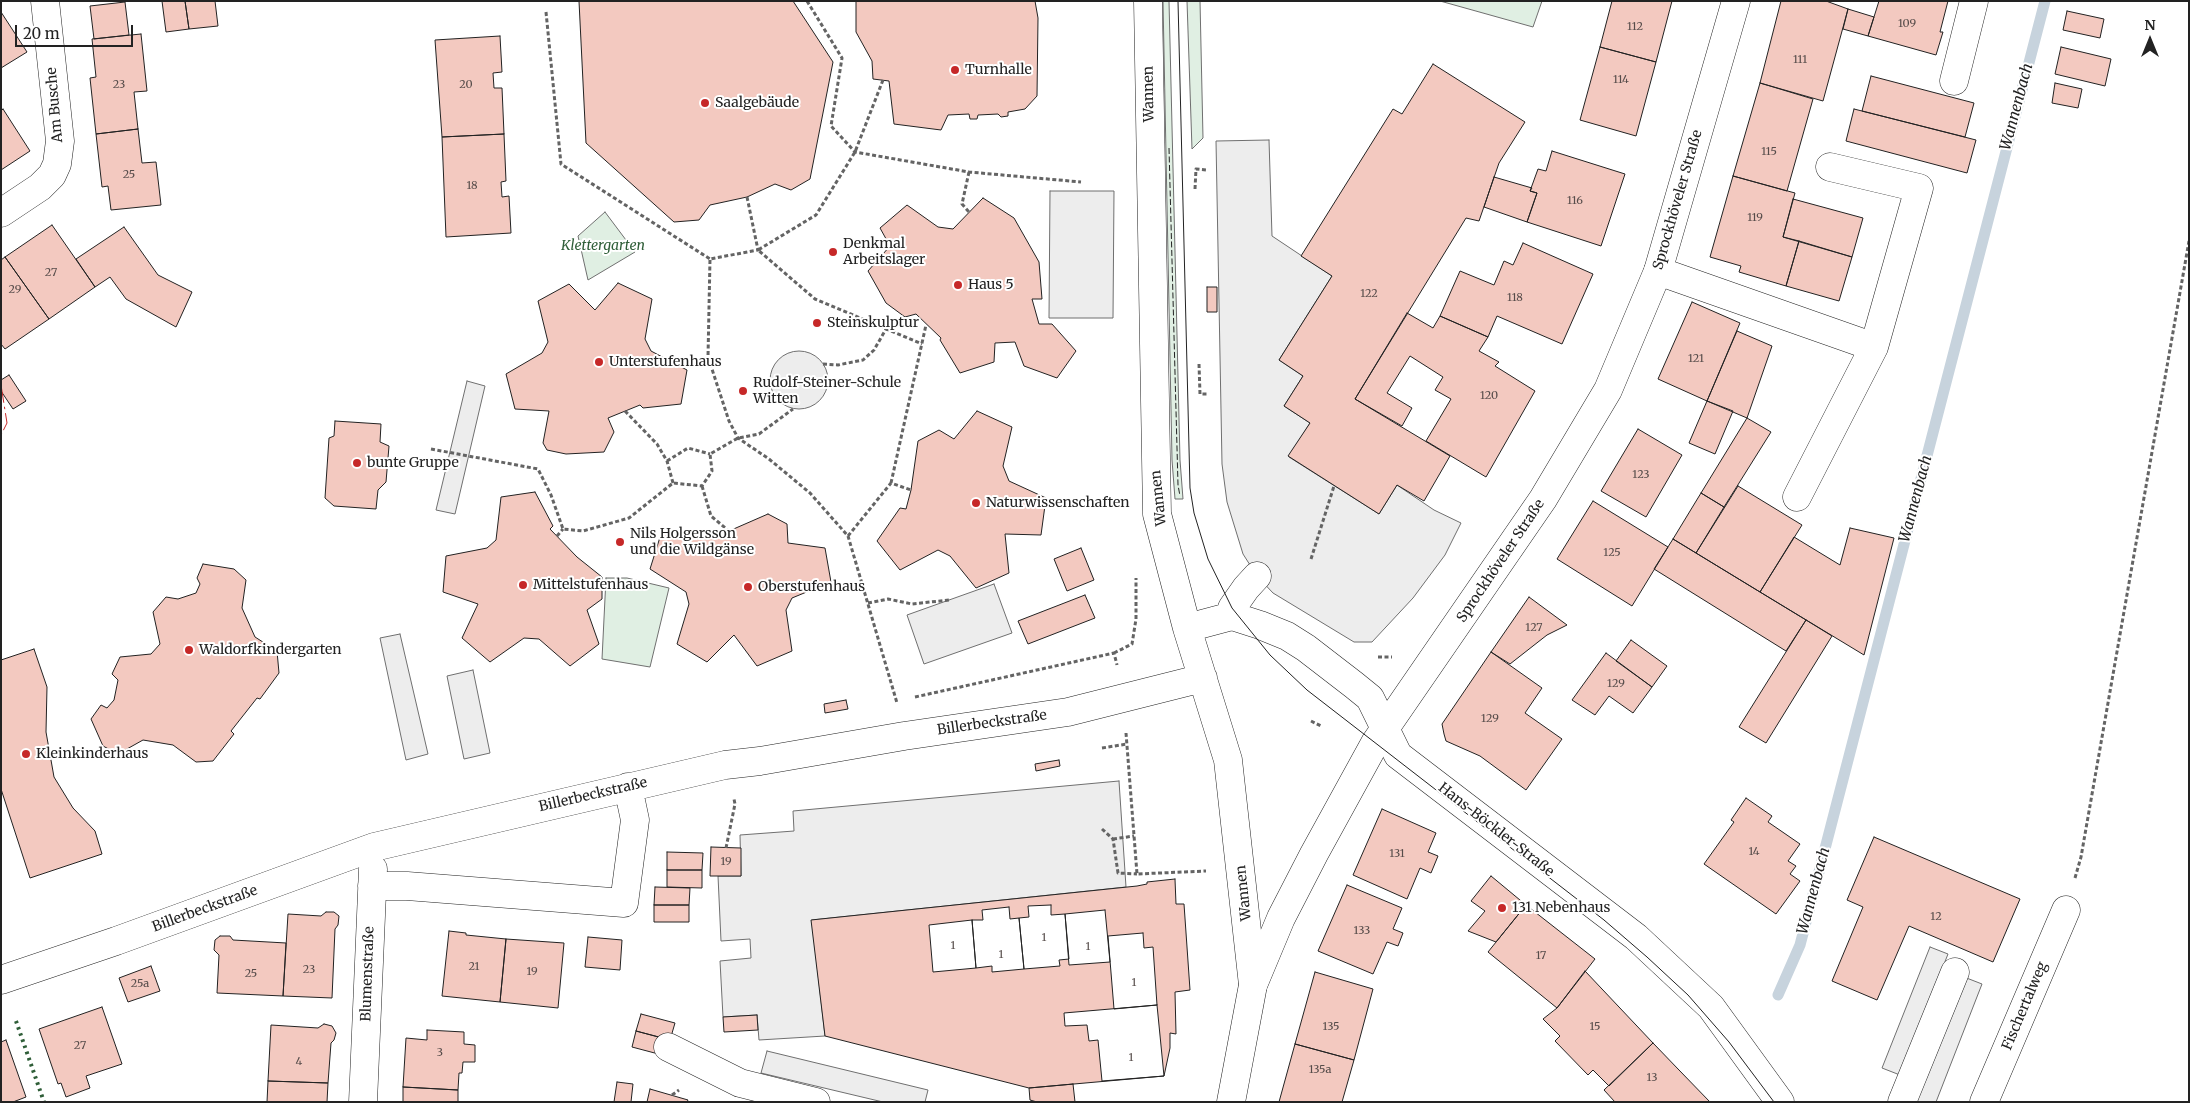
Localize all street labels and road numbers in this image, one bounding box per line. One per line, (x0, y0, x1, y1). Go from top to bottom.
street label: Wannen (1140, 66, 1158, 122)
street label: Am Busche (43, 67, 67, 143)
street label: Sprockhöveler Straße (1650, 128, 1706, 272)
street label: Wannen (1148, 469, 1170, 527)
street label: Sprockhöveler Straße (1454, 496, 1548, 626)
street label: Billerbeckstraße (936, 707, 1048, 739)
street label: Billerbeckstraße (537, 774, 649, 816)
street label: Hans-Böckler-Straße (1435, 780, 1557, 880)
street label: Wannen (1233, 864, 1255, 922)
street label: Billerbeckstraße (150, 882, 260, 936)
street label: Blumenstraße (358, 926, 378, 1022)
street label: Fischertalweg (1999, 959, 2051, 1053)

